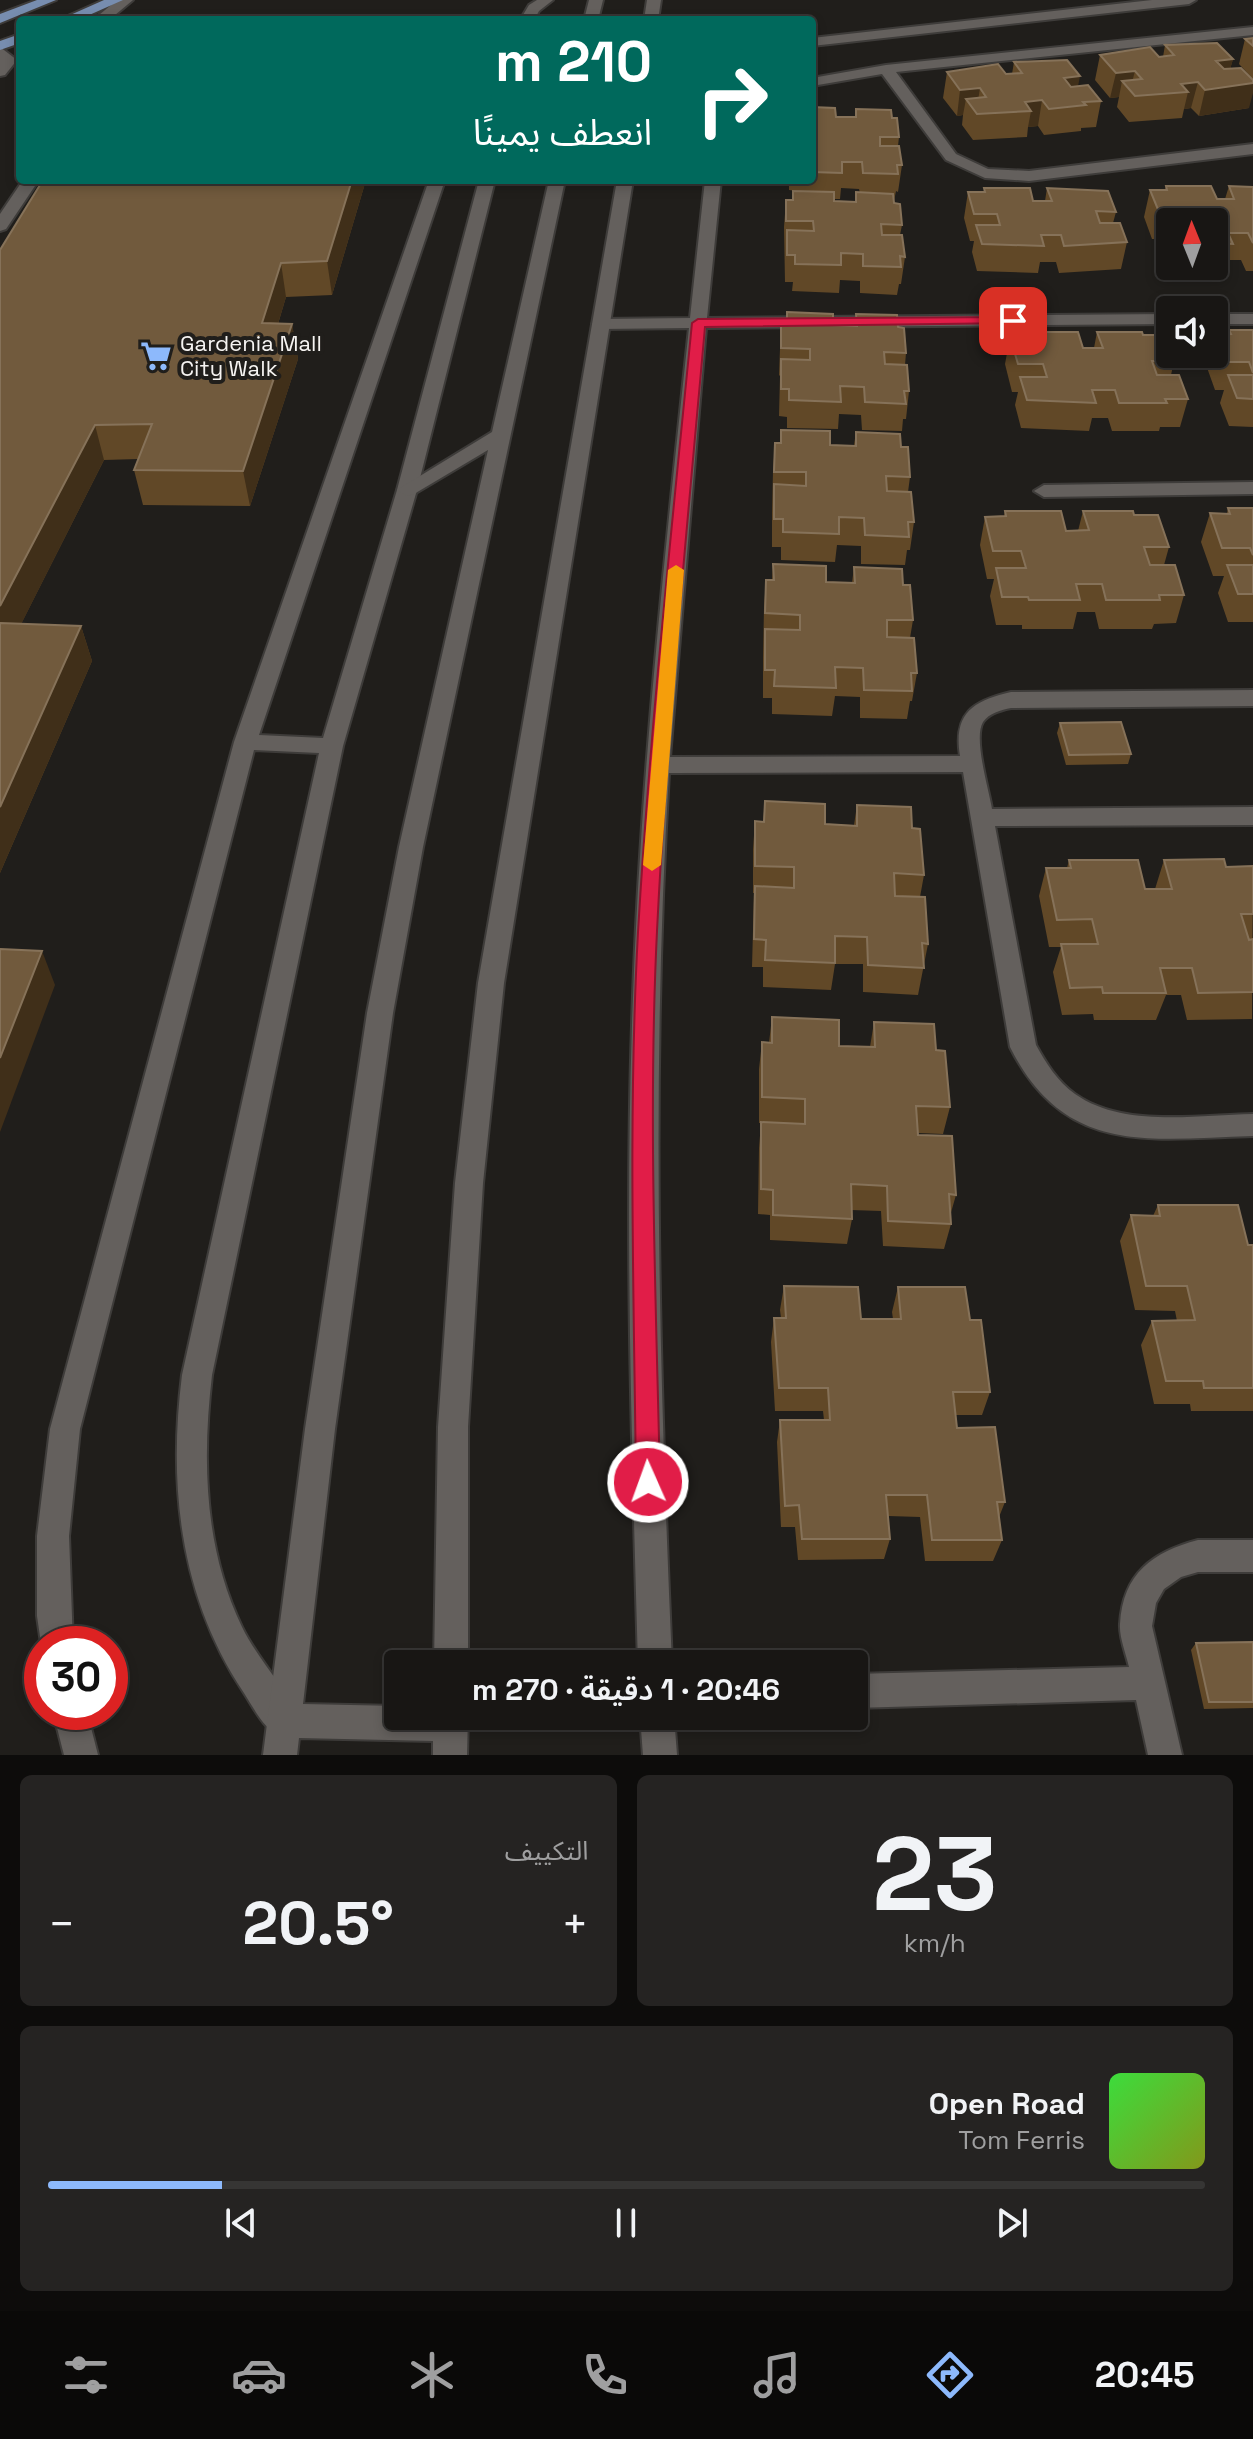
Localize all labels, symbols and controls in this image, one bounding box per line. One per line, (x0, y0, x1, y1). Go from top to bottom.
text: 210 m (495, 26, 652, 97)
icon: right (680, 48, 784, 152)
text: انعطف يمينًا (473, 110, 652, 156)
north arrow (1156, 208, 1228, 280)
map controls (1156, 208, 1228, 368)
pin (979, 287, 1047, 355)
button: sound (1156, 296, 1228, 368)
icon: arrive (991, 299, 1035, 343)
place label: Gardenia Mall City Walk (180, 329, 322, 382)
supermarket icon: Gardenia Mall City Walk (139, 339, 173, 373)
position arrow (606, 1440, 690, 1524)
speed limit sign: 30 (24, 1626, 128, 1730)
text: 20:46 · 1 دقيقة · 270 m (472, 1670, 780, 1709)
text: 23 (872, 1808, 997, 1940)
text: التكييف (505, 1834, 589, 1868)
text: 20.5° (243, 1885, 394, 1962)
text: − (48, 1896, 75, 1952)
text: + (561, 1896, 588, 1952)
text: km/h (904, 1926, 966, 1960)
text: Open Road (929, 2084, 1085, 2123)
text: Tom Ferris (958, 2123, 1085, 2157)
icon: previous (219, 2201, 263, 2245)
icon: pause (604, 2201, 648, 2245)
icon: next (990, 2201, 1034, 2245)
icon: filters (58, 2347, 114, 2403)
icon: car (231, 2347, 287, 2403)
icon: climate (404, 2347, 460, 2403)
icon: phone (577, 2347, 633, 2403)
icon: music (749, 2347, 805, 2403)
icon: directions (922, 2347, 978, 2403)
text: 20:45 (1095, 2352, 1195, 2398)

